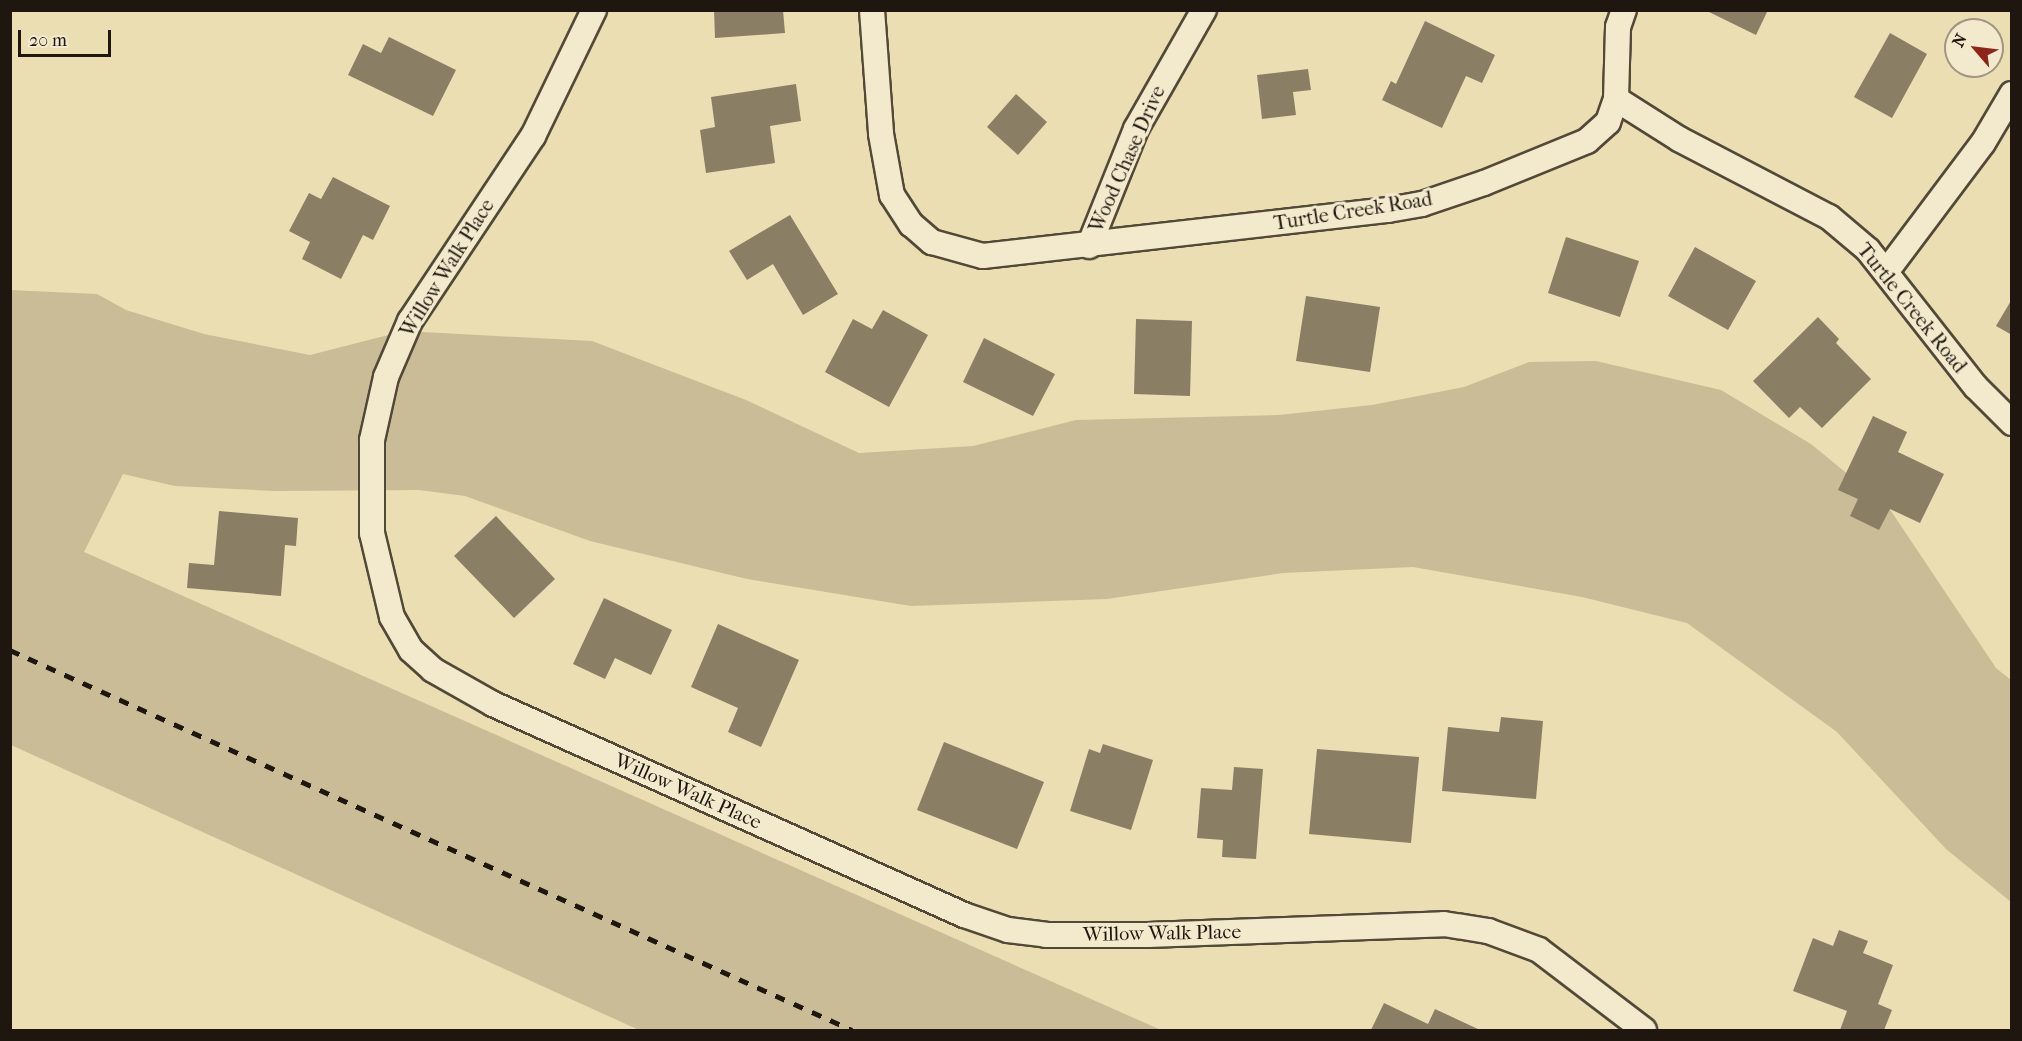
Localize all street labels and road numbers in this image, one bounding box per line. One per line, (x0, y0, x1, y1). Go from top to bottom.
street label: Wood Chase Drive (1084, 82, 1170, 236)
street label: Turtle Creek Road (1272, 187, 1434, 235)
street label: Willow Walk Place (395, 194, 499, 342)
street label: Turtle Creek Road (1852, 238, 1972, 378)
street label: Willow Walk Place (611, 748, 765, 834)
street label: Willow Walk Place (1083, 920, 1241, 946)

